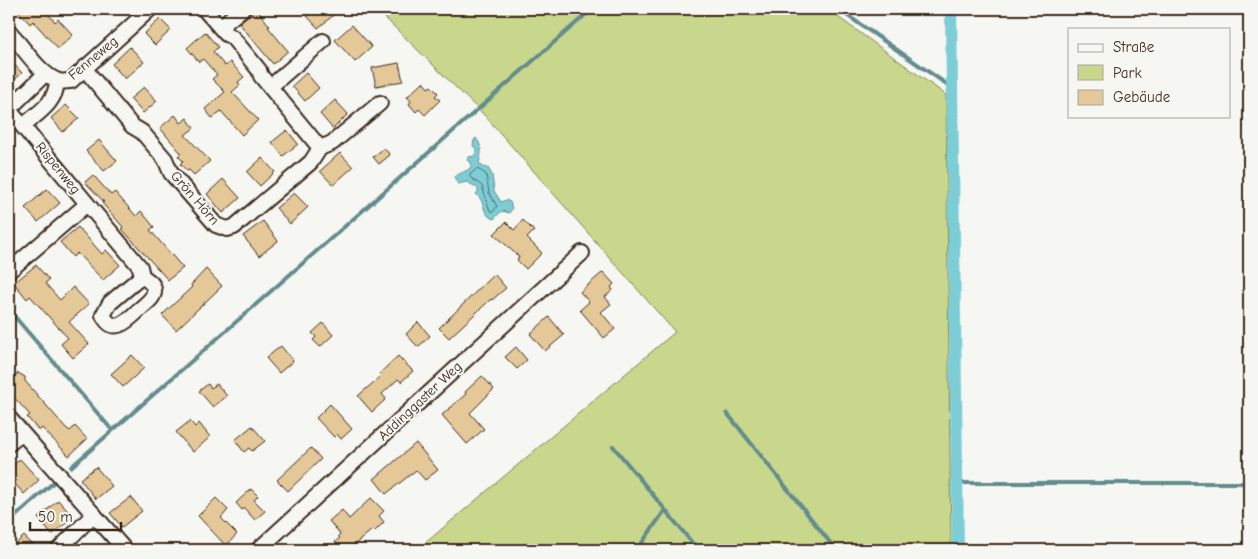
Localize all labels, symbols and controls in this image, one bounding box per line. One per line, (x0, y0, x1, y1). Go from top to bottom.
legend (1068, 28, 1230, 118)
street label: Fenneweg (65, 32, 121, 84)
text: Straße (1113, 38, 1155, 56)
text: Park (1113, 64, 1142, 82)
text: Gebäude (1113, 88, 1171, 106)
street label: Rispenweg (32, 139, 84, 197)
street label: Grön Hörn (167, 168, 223, 228)
street label: Addinggaster Weg (375, 358, 465, 444)
scale bar (30, 499, 121, 531)
text: 50 m (38, 508, 73, 526)

